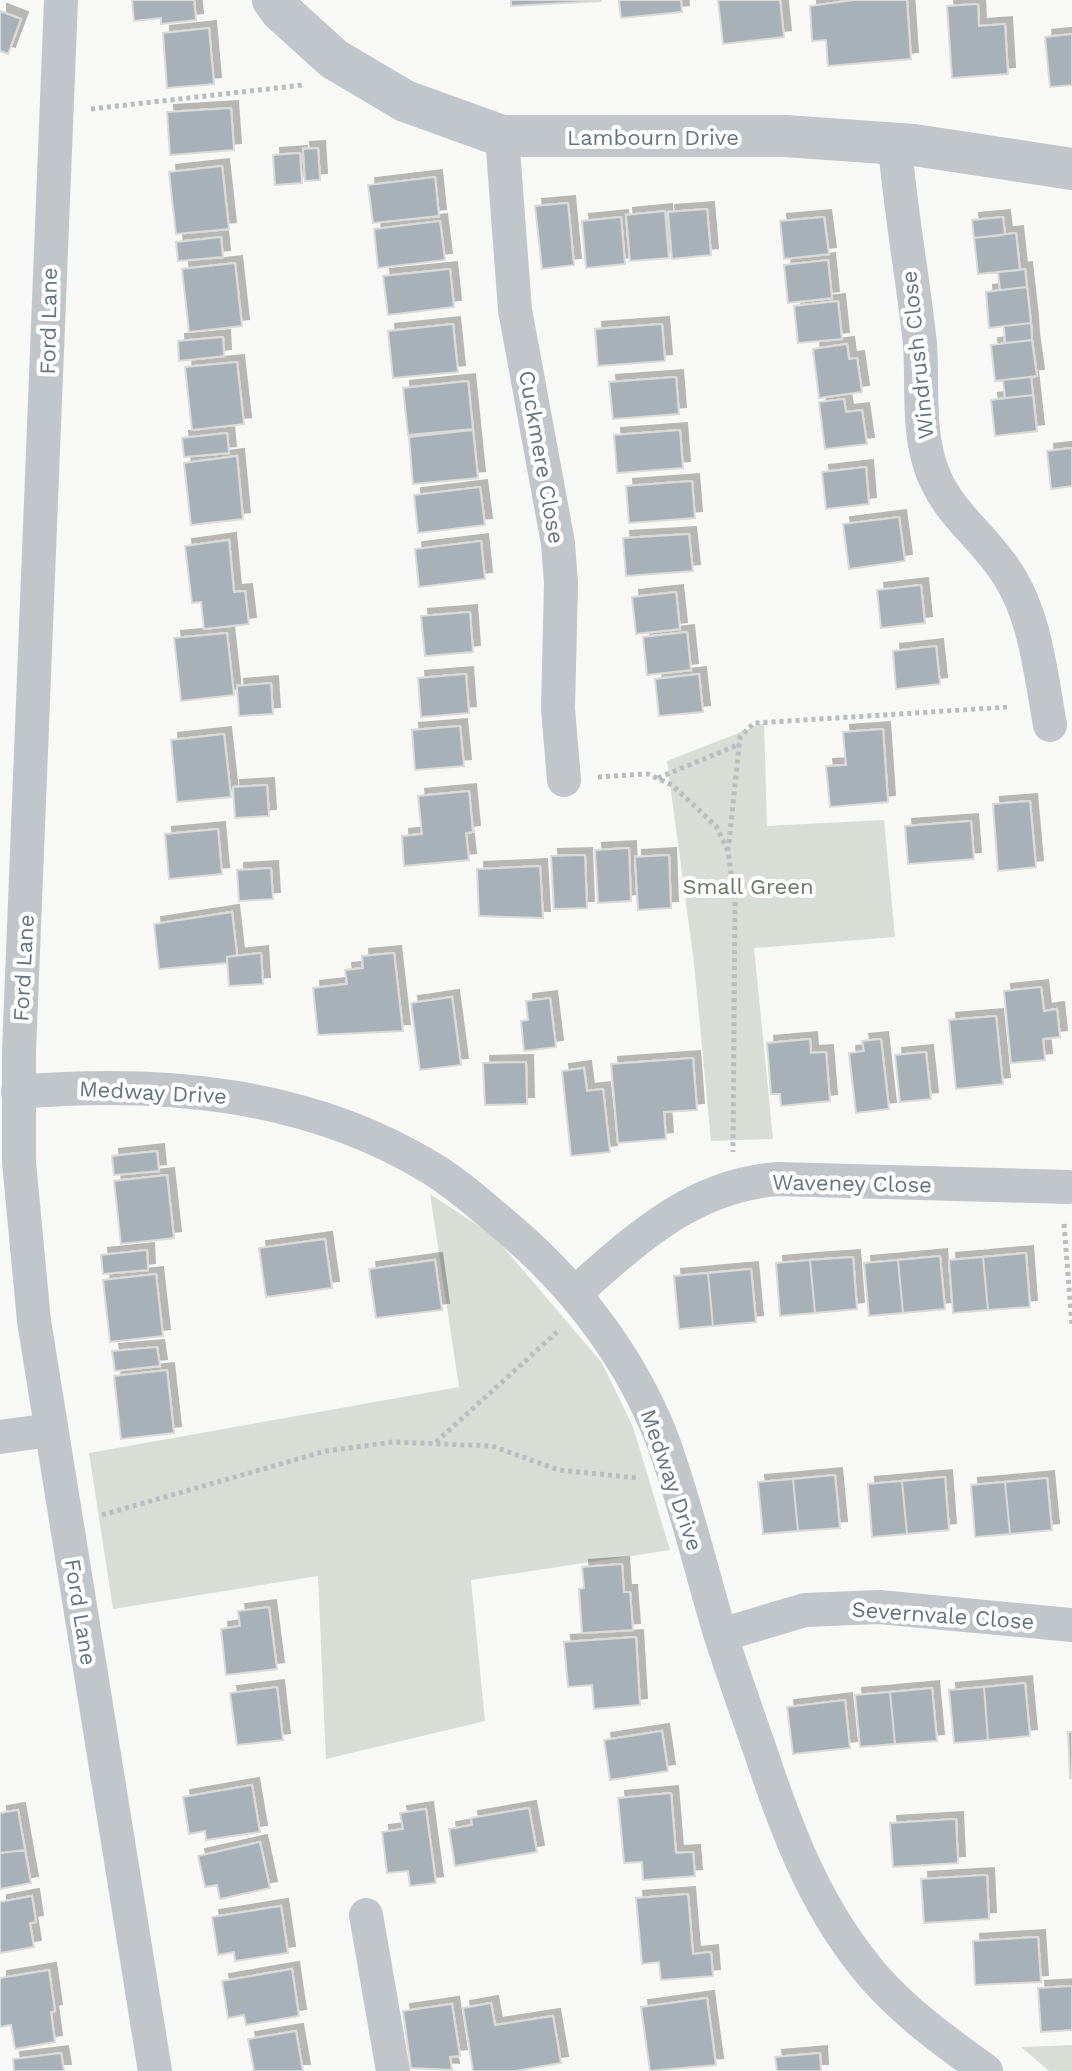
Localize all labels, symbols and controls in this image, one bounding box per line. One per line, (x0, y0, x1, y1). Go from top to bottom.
street label: Lambourn Drive (567, 125, 739, 150)
street label: Ford Lane (35, 267, 62, 375)
street label: Windrush Close (896, 270, 939, 440)
street label: Cuckmere Close (514, 369, 569, 546)
park label: Small Green (682, 874, 814, 899)
street label: Ford Lane (8, 914, 39, 1022)
street label: Medway Drive (78, 1076, 228, 1109)
street label: Waveney Close (772, 1170, 932, 1197)
street label: Medway Drive (636, 1406, 707, 1554)
street label: Ford Lane (60, 1557, 101, 1667)
street label: Severnvale Close (851, 1597, 1035, 1634)

